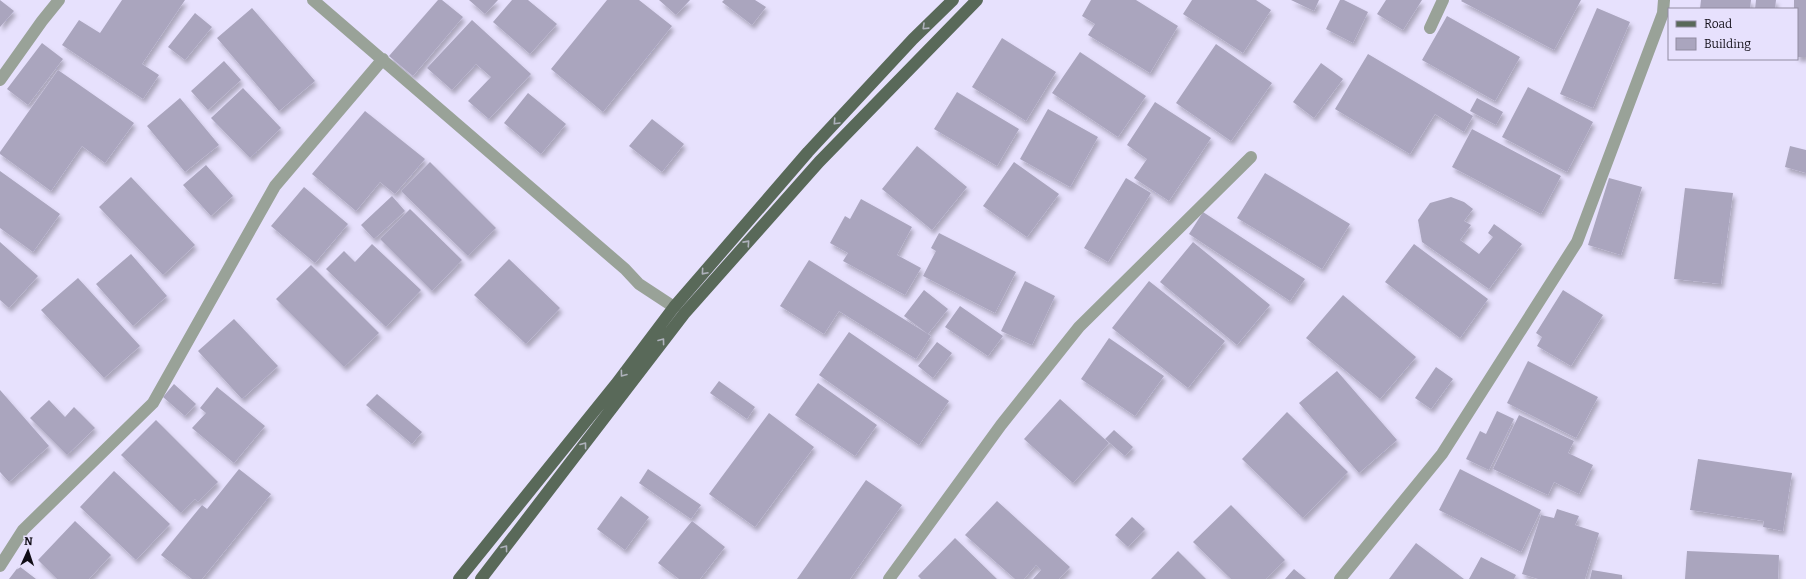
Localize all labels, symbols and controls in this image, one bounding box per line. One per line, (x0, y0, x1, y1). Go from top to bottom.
legend (1668, 8, 1798, 60)
text: Road (1704, 17, 1732, 31)
one-way arrow (922, 22, 930, 30)
text: Building (1704, 37, 1751, 51)
one-way arrow (833, 117, 841, 125)
one-way arrow (742, 240, 749, 247)
one-way arrow (701, 267, 709, 275)
one-way arrow (658, 339, 665, 346)
one-way arrow (621, 369, 628, 376)
one-way arrow (579, 442, 586, 449)
north arrow (8, 531, 48, 571)
text: N (24, 535, 34, 548)
one-way arrow (500, 545, 507, 552)

